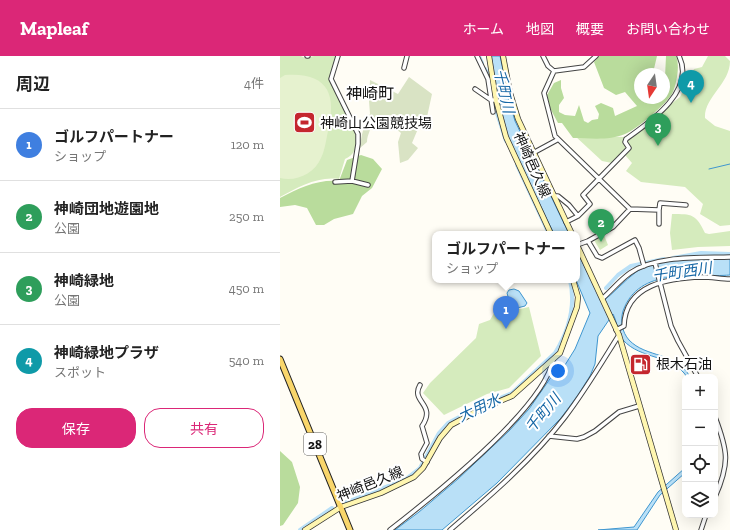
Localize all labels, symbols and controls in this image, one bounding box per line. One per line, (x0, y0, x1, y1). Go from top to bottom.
text: Mapleaf (20, 17, 88, 40)
text: ホーム (462, 21, 504, 38)
text: 地図 (526, 21, 554, 38)
text: 概要 (576, 21, 604, 38)
text: お問い合わせ (626, 21, 710, 38)
water label: 千町川 (490, 67, 518, 117)
north arrow (634, 68, 670, 104)
pin: 4 (678, 70, 704, 103)
text: 周辺 (16, 74, 50, 94)
text: 4件 (244, 76, 264, 91)
district label: 神崎町 (346, 84, 394, 103)
sports icon: 神崎山公園競技場 (292, 110, 318, 136)
pin: 3 (645, 113, 671, 146)
place label: 神崎山公園競技場 (320, 115, 432, 132)
text: ゴルフパートナー (54, 128, 174, 146)
street label: 神崎邑久線 (510, 130, 554, 200)
text: 1 (26, 137, 32, 152)
text: 120 m (231, 137, 264, 152)
text: ショップ (54, 149, 106, 164)
text: 神崎団地遊園地 (54, 200, 159, 218)
text: 2 (26, 209, 32, 224)
text: 250 m (229, 209, 264, 224)
pin: 2 (588, 209, 614, 242)
text: 公園 (54, 221, 80, 236)
popup (432, 231, 580, 283)
text: ゴルフパートナー (446, 240, 566, 258)
water label: 千町西川 (651, 259, 715, 285)
text: ショップ (446, 261, 498, 276)
text: 神崎緑地 (54, 272, 114, 290)
text: 3 (26, 281, 32, 296)
text: 450 m (229, 281, 264, 296)
text: 公園 (54, 293, 80, 308)
pin: 1 (493, 296, 519, 329)
text: 神崎緑地プラザ (54, 344, 159, 362)
fuel station icon: 根木石油 (628, 351, 654, 377)
text: 4 (25, 353, 33, 368)
text: 540 m (229, 353, 264, 368)
place label: 根木石油 (656, 356, 712, 373)
your location (548, 361, 568, 381)
text: スポット (54, 365, 106, 380)
map controls (682, 374, 718, 518)
button: + (682, 374, 718, 410)
water label: 千町川 (522, 388, 566, 436)
water label: 大用水 (455, 389, 505, 426)
button: 保存 (16, 408, 136, 448)
button: 共有 (144, 408, 264, 448)
button: − (682, 410, 718, 446)
road number: 28 (304, 433, 326, 455)
button: locate (682, 446, 718, 482)
street label: 神崎邑久線 (334, 463, 406, 505)
button: layers (682, 482, 718, 518)

